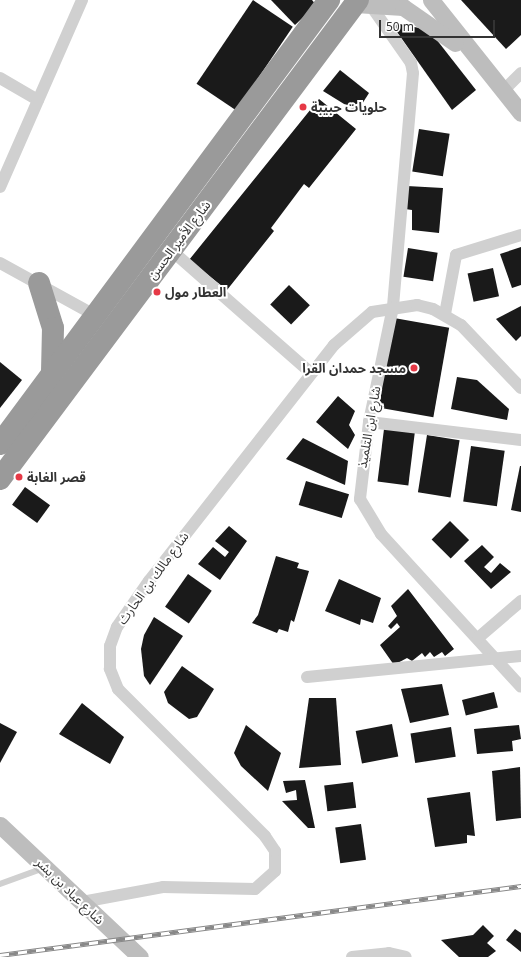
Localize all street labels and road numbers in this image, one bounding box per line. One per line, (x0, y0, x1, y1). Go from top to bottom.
street label: شارع الأمير الحسن (144, 197, 214, 283)
street label: شارع ابن التلميذ (354, 385, 384, 469)
street label: شارع مالك بن الحارث (114, 529, 192, 627)
street label: شارع عباد بن بشر (33, 854, 107, 928)

